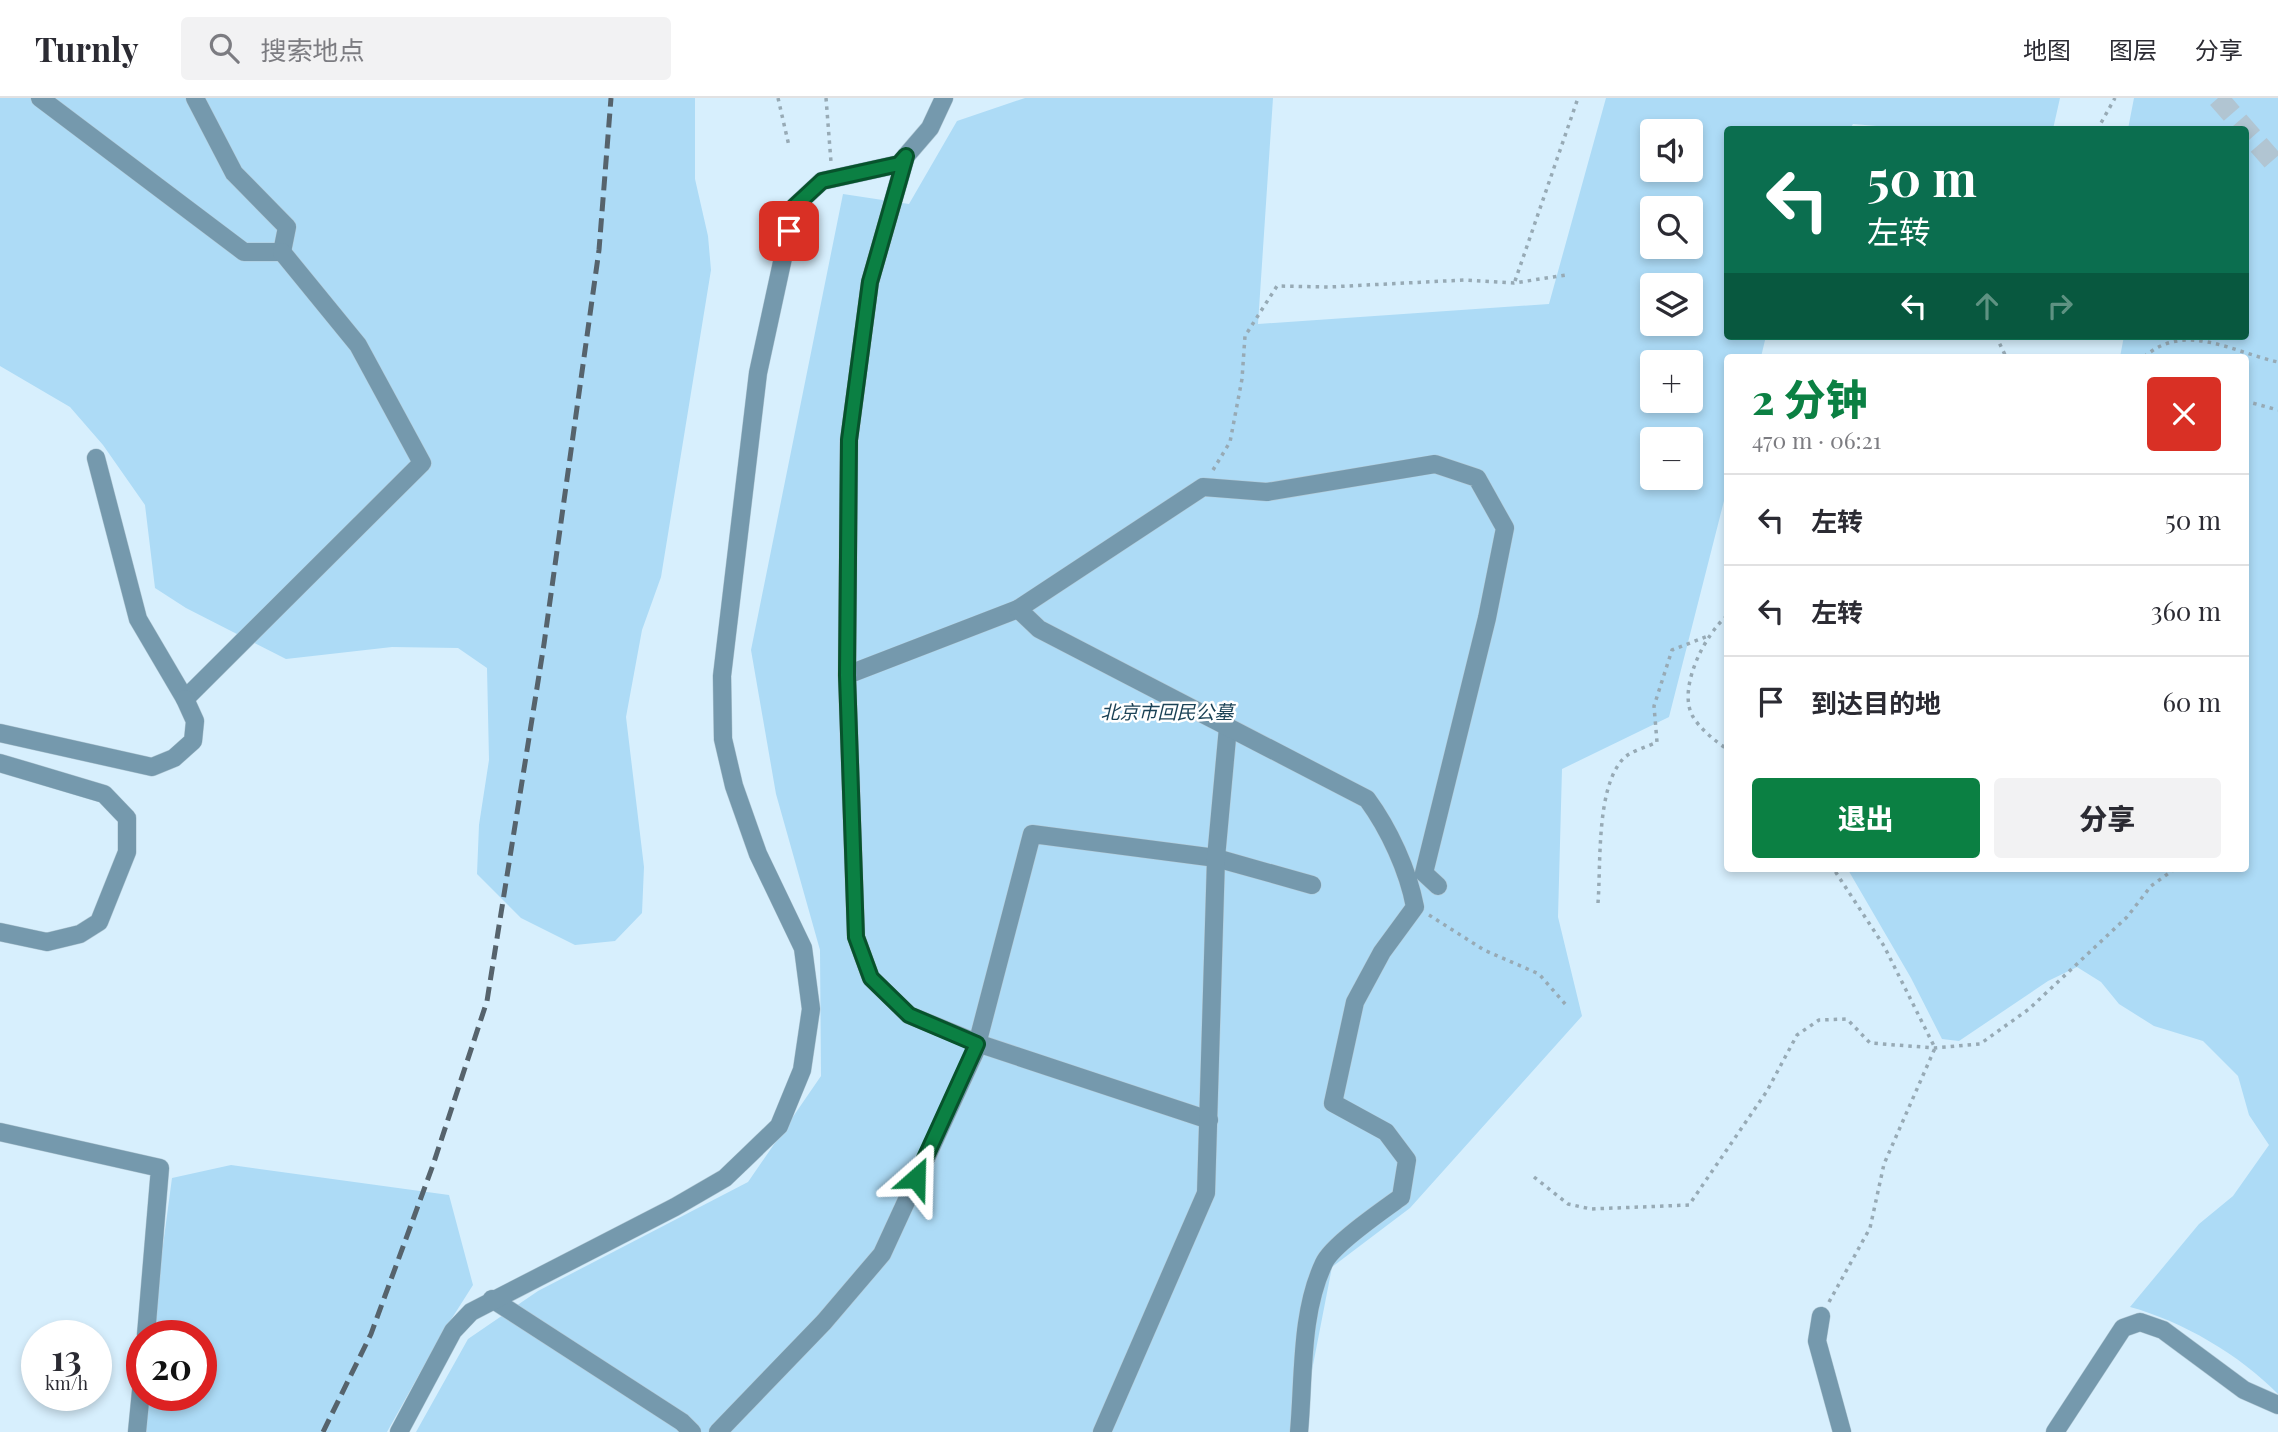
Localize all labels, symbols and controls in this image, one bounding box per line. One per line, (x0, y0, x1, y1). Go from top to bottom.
search box (181, 17, 671, 80)
text: Turnly (35, 26, 139, 70)
icon: search (205, 29, 243, 67)
text: 搜索地点 (261, 32, 365, 67)
text: 地图 (2023, 33, 2071, 65)
text: 图层 (2109, 33, 2157, 65)
text: 分享 (2195, 33, 2243, 65)
map controls (1640, 119, 1703, 490)
button: sound (1640, 119, 1703, 182)
text: 50 m (1867, 144, 1977, 209)
icon: left (1752, 154, 1843, 245)
button: search (1640, 196, 1703, 259)
pin (759, 201, 819, 261)
text: 左转 (1867, 209, 1931, 252)
icon: arrive (770, 212, 808, 250)
button: layers (1640, 273, 1703, 336)
icon: left (1895, 287, 1933, 325)
icon: ahead (1968, 287, 2006, 325)
icon: right (2041, 287, 2079, 325)
button: + (1640, 350, 1703, 413)
text: 2 分钟 (1752, 370, 1868, 426)
button: close (2147, 377, 2221, 451)
text: 470 m · 06:21 (1752, 424, 1881, 455)
button: − (1640, 427, 1703, 490)
icon: left (1752, 501, 1790, 539)
text: 50 m (2165, 502, 2221, 537)
text: 左转 (1811, 503, 1863, 538)
icon: left (1752, 592, 1790, 630)
text: 360 m (2151, 593, 2221, 628)
text: 左转 (1811, 594, 1863, 629)
icon: arrive (1752, 683, 1790, 721)
text: 60 m (2162, 684, 2221, 719)
text: 到达目的地 (1811, 685, 1941, 720)
park label: 北京市回民公墓 (1100, 698, 1236, 724)
button: 退出 (1752, 778, 1980, 858)
button: 分享 (1994, 778, 2221, 858)
position arrow (879, 1141, 953, 1215)
speed limit sign: 20 (126, 1320, 217, 1411)
text: 13 (51, 1333, 82, 1380)
text: km/h (45, 1371, 88, 1395)

